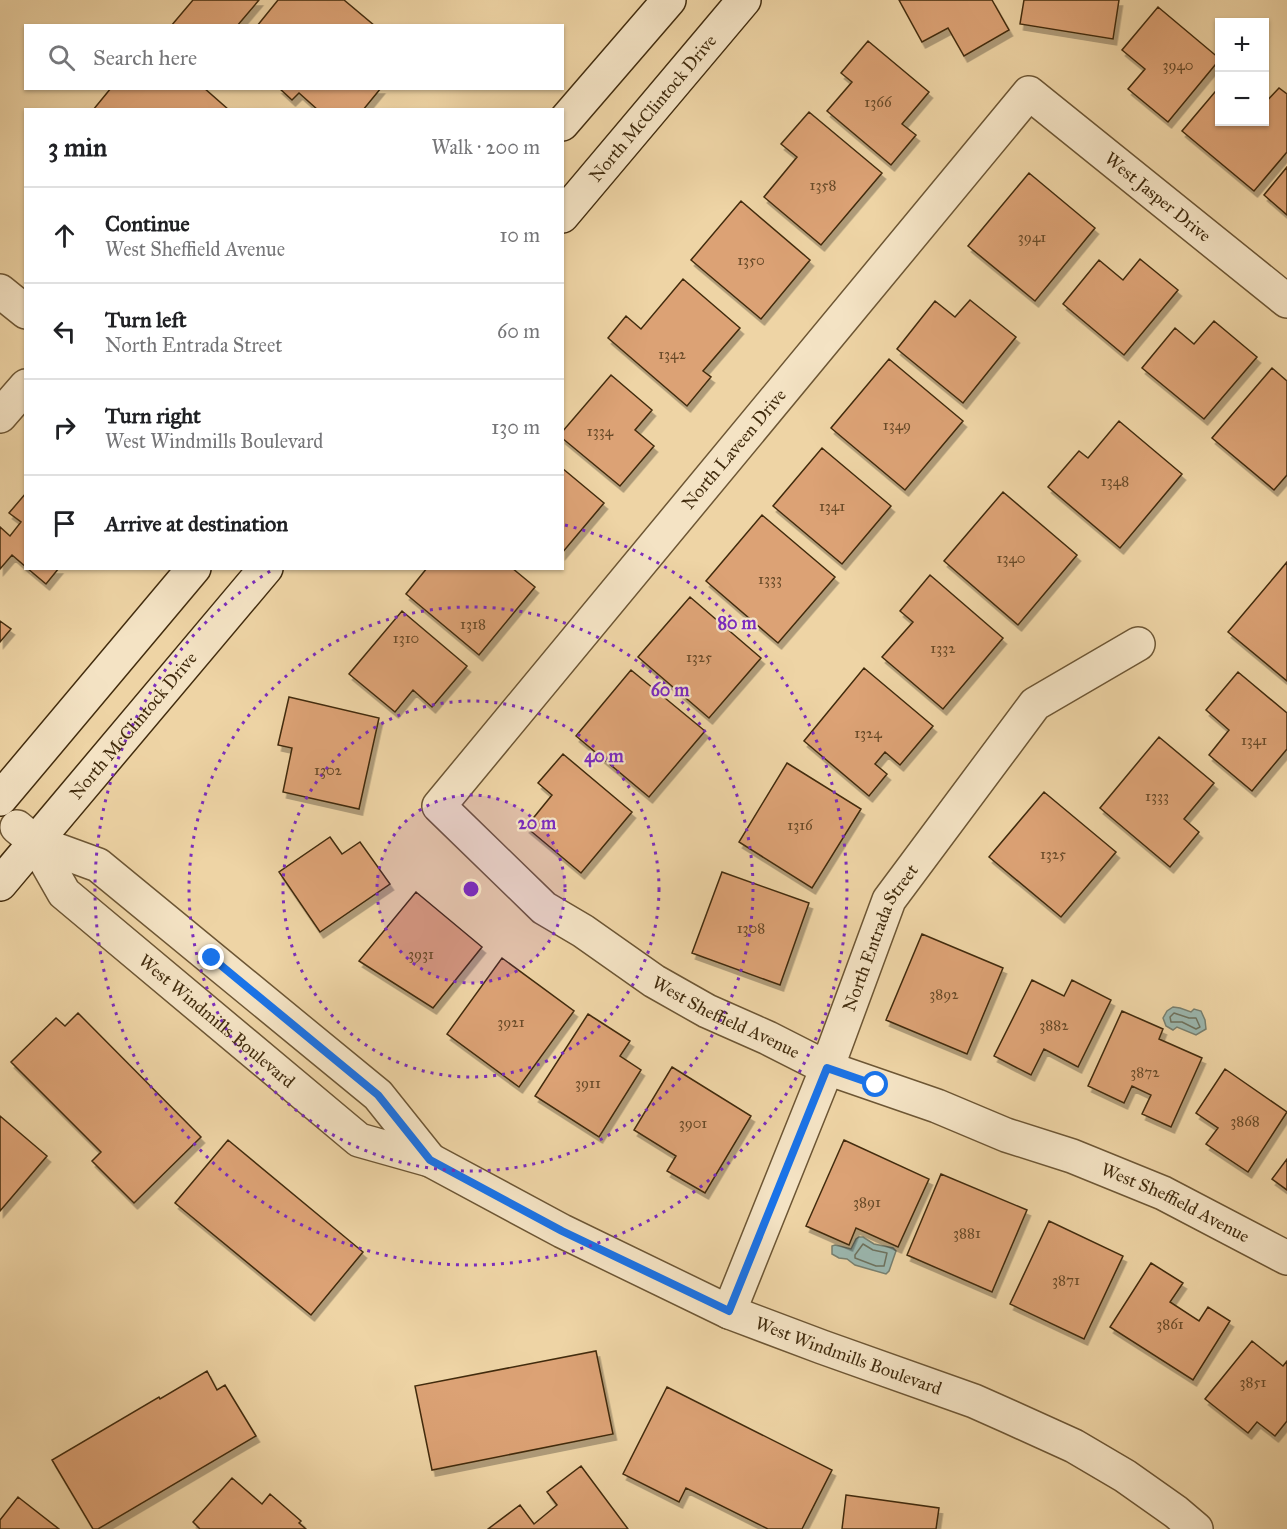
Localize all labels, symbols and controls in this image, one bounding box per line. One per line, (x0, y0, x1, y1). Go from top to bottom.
map controls (1215, 18, 1269, 126)
button: + (1215, 18, 1269, 72)
search box (24, 24, 564, 90)
street label: North McClintock Drive (585, 30, 721, 186)
icon: search (45, 41, 78, 74)
text: Search here (93, 44, 197, 71)
house number: 3940 (1162, 56, 1194, 74)
button: − (1215, 72, 1269, 126)
house number: 1366 (864, 93, 893, 111)
text: 3 min (48, 131, 107, 163)
text: Walk · 200 m (432, 135, 540, 159)
street label: West Jasper Drive (1100, 147, 1216, 247)
house number: 1358 (810, 176, 836, 194)
text: Continue (105, 210, 190, 237)
icon: ahead (48, 219, 81, 252)
text: 10 m (499, 223, 540, 247)
house number: 3941 (1018, 228, 1046, 246)
text: West Sheffield Avenue (105, 237, 285, 261)
house number: 1350 (737, 251, 765, 269)
text: Turn left (105, 306, 187, 333)
icon: left (48, 315, 81, 348)
text: 60 m (497, 319, 540, 343)
text: North Entrada Street (105, 333, 282, 357)
house number: 1342 (658, 345, 686, 363)
street label: North Laveen Drive (677, 384, 791, 514)
text: Turn right (105, 402, 201, 429)
icon: right (48, 411, 81, 444)
text: 130 m (491, 415, 540, 439)
house number: 1349 (883, 416, 911, 434)
house number: 1334 (587, 422, 614, 440)
text: West Windmills Boulevard (105, 429, 323, 453)
house number: 1348 (1101, 472, 1129, 490)
house number: 1341 (819, 497, 845, 515)
icon: arrive (48, 507, 81, 540)
text: Arrive at destination (105, 510, 288, 537)
house number: 1340 (996, 549, 1026, 567)
house number: 1333 (758, 570, 782, 588)
text: 80 m (717, 612, 757, 634)
house number: 1318 (460, 615, 486, 633)
house number: 1310 (393, 629, 419, 647)
house number: 1332 (930, 639, 956, 657)
street label: North McClintock Drive (65, 647, 202, 804)
house number: 1325 (686, 648, 712, 666)
text: 60 m (651, 679, 690, 701)
house number: 1324 (854, 724, 882, 742)
house number: 1341 (1241, 731, 1267, 749)
text: 40 m (584, 745, 625, 768)
house number: 1302 (314, 761, 343, 779)
house number: 1333 (1145, 787, 1169, 805)
text: 20 m (518, 812, 557, 834)
house number: 1316 (787, 816, 814, 834)
house number: 1325 (1040, 845, 1066, 863)
street label: North Entrada Street (838, 859, 923, 1014)
centre of rings (461, 879, 481, 899)
house number: 1308 (737, 919, 765, 937)
route end (198, 944, 224, 970)
house number: 3931 (408, 945, 434, 963)
street label: West Windmills Boulevard (134, 949, 299, 1093)
street label: West Sheffield Avenue (648, 971, 803, 1063)
house number: 3892 (929, 985, 959, 1003)
house number: 3921 (497, 1013, 525, 1031)
house number: 3882 (1039, 1016, 1069, 1034)
house number: 3872 (1130, 1063, 1160, 1081)
route start (862, 1071, 888, 1097)
house number: 3911 (575, 1074, 601, 1092)
house number: 3868 (1230, 1112, 1260, 1130)
house number: 3901 (679, 1114, 707, 1132)
street label: West Sheffield Avenue (1098, 1158, 1253, 1247)
house number: 3891 (853, 1193, 881, 1211)
house number: 3881 (953, 1224, 981, 1242)
house number: 3871 (1052, 1271, 1080, 1289)
street label: West Windmills Boulevard (752, 1312, 945, 1400)
house number: 3861 (1156, 1315, 1184, 1333)
house number: 3851 (1240, 1373, 1267, 1391)

